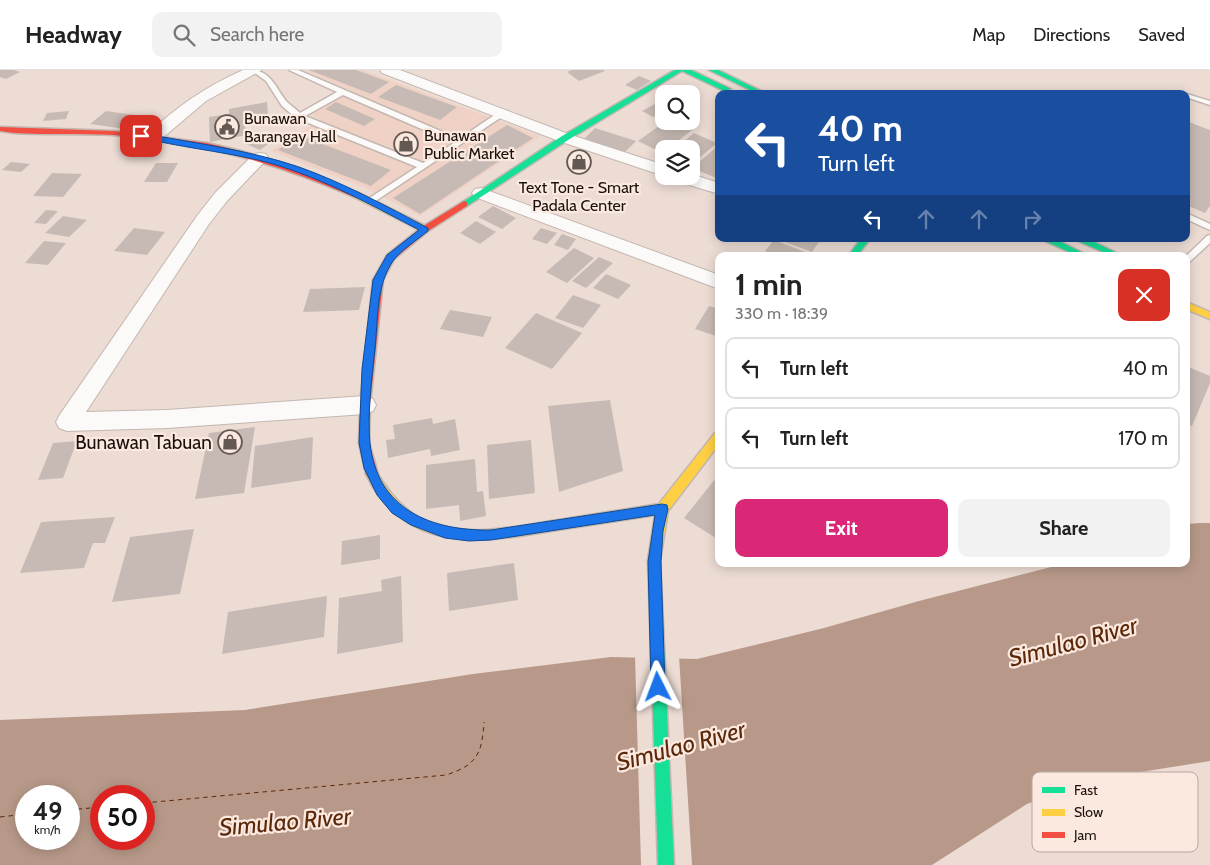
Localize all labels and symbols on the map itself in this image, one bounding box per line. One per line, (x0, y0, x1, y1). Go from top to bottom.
place label: Bunawan Barangay Hall (244, 109, 336, 146)
public building icon: Bunawan Barangay Hall (214, 114, 240, 140)
pin (120, 115, 162, 157)
place label: Bunawan Public Market (424, 126, 515, 163)
shop icon: Bunawan Public Market (393, 131, 419, 157)
shop icon: Text Tone - Smart Padala Center (566, 149, 592, 175)
place label: Text Tone - Smart Padala Center (519, 178, 640, 215)
shop icon: Bunawan Tabuan (217, 429, 243, 455)
place label: Bunawan Tabuan (75, 431, 212, 454)
water label: Simulao River (1005, 610, 1142, 673)
position arrow (631, 660, 683, 712)
water label: Simulao River (613, 714, 750, 777)
legend (1032, 772, 1198, 852)
text: Fast (1074, 781, 1098, 799)
speed limit sign: 50 (90, 785, 155, 850)
water label: Simulao River (218, 801, 354, 842)
text: Slow (1074, 803, 1103, 821)
text: Jam (1073, 826, 1096, 844)

